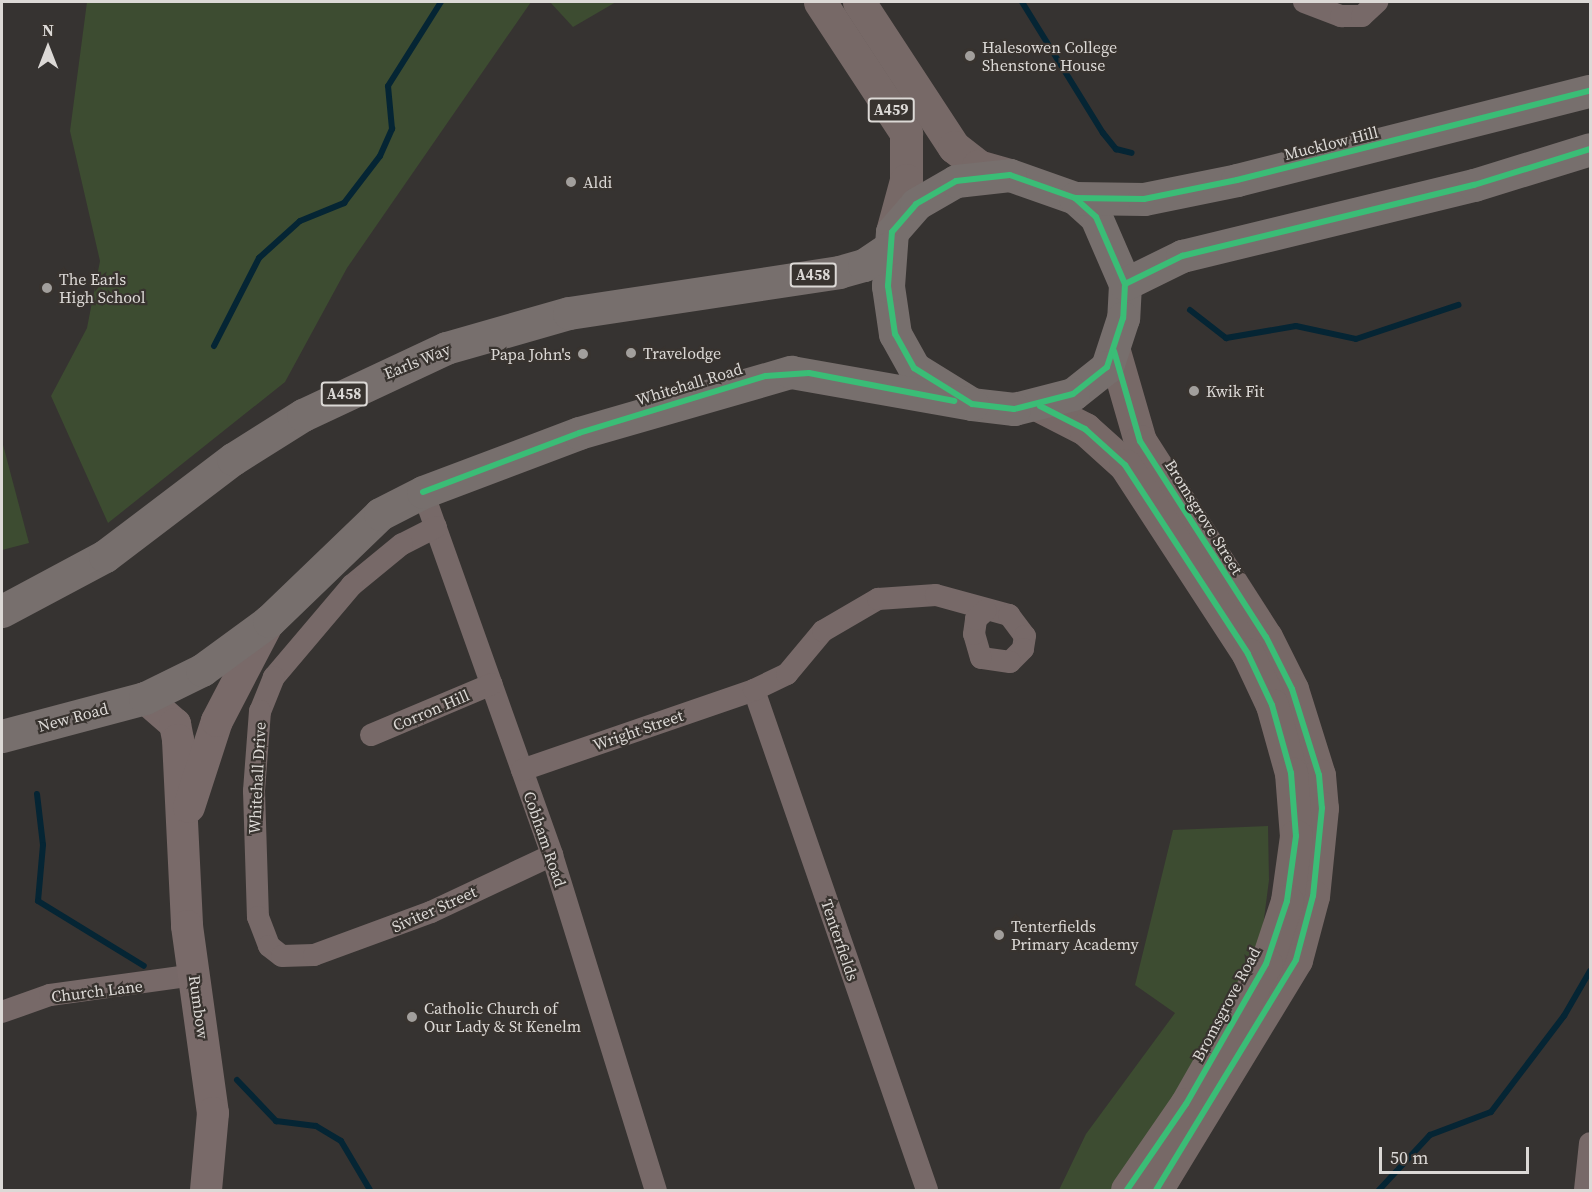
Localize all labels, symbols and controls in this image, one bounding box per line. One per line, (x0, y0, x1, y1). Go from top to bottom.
north arrow (18, 18, 78, 78)
text: N (42, 19, 54, 41)
place label: Halesowen College Shenstone House (982, 37, 1117, 75)
marker: Halesowen College Shenstone House (963, 49, 977, 63)
road number: A459 (867, 98, 915, 122)
street label: Mucklow Hill (1282, 122, 1380, 164)
place label: Aldi (583, 172, 612, 192)
marker: Aldi (564, 175, 578, 189)
road number: A458 (789, 263, 837, 287)
place label: The Earls High School (59, 269, 145, 307)
marker: The Earls High School (40, 281, 54, 295)
street label: Earls Way (381, 339, 453, 383)
place label: Travelodge (643, 343, 721, 363)
place label: Papa John's (490, 344, 571, 364)
marker: Travelodge (624, 346, 638, 360)
marker: Papa John's (576, 347, 590, 361)
street label: Whitehall Road (633, 359, 745, 409)
place label: Kwik Fit (1206, 381, 1264, 401)
road number: A458 (320, 382, 368, 406)
marker: Kwik Fit (1187, 384, 1201, 398)
street label: Bromsgrove Street (1161, 456, 1247, 578)
street label: Corron Hill (390, 685, 472, 735)
street label: New Road (36, 698, 110, 736)
street label: Wright Street (590, 706, 686, 754)
street label: Whitehall Drive (244, 721, 270, 835)
street label: Cobham Road (520, 789, 570, 889)
street label: Siviter Street (389, 882, 479, 936)
street label: Tenterfields (817, 897, 863, 983)
place label: Tenterfields Primary Academy (1011, 916, 1139, 954)
marker: Tenterfields Primary Academy (992, 928, 1006, 942)
street label: Bromsgrove Road (1188, 944, 1264, 1064)
street label: Rumbow (185, 974, 213, 1040)
street label: Church Lane (50, 976, 144, 1006)
place label: Catholic Church of Our Lady & St Kenelm (424, 998, 581, 1036)
marker: Catholic Church of Our Lady & St Kenelm (405, 1010, 419, 1024)
scale bar (1382, 1135, 1532, 1173)
text: 50 m (1390, 1145, 1428, 1170)

